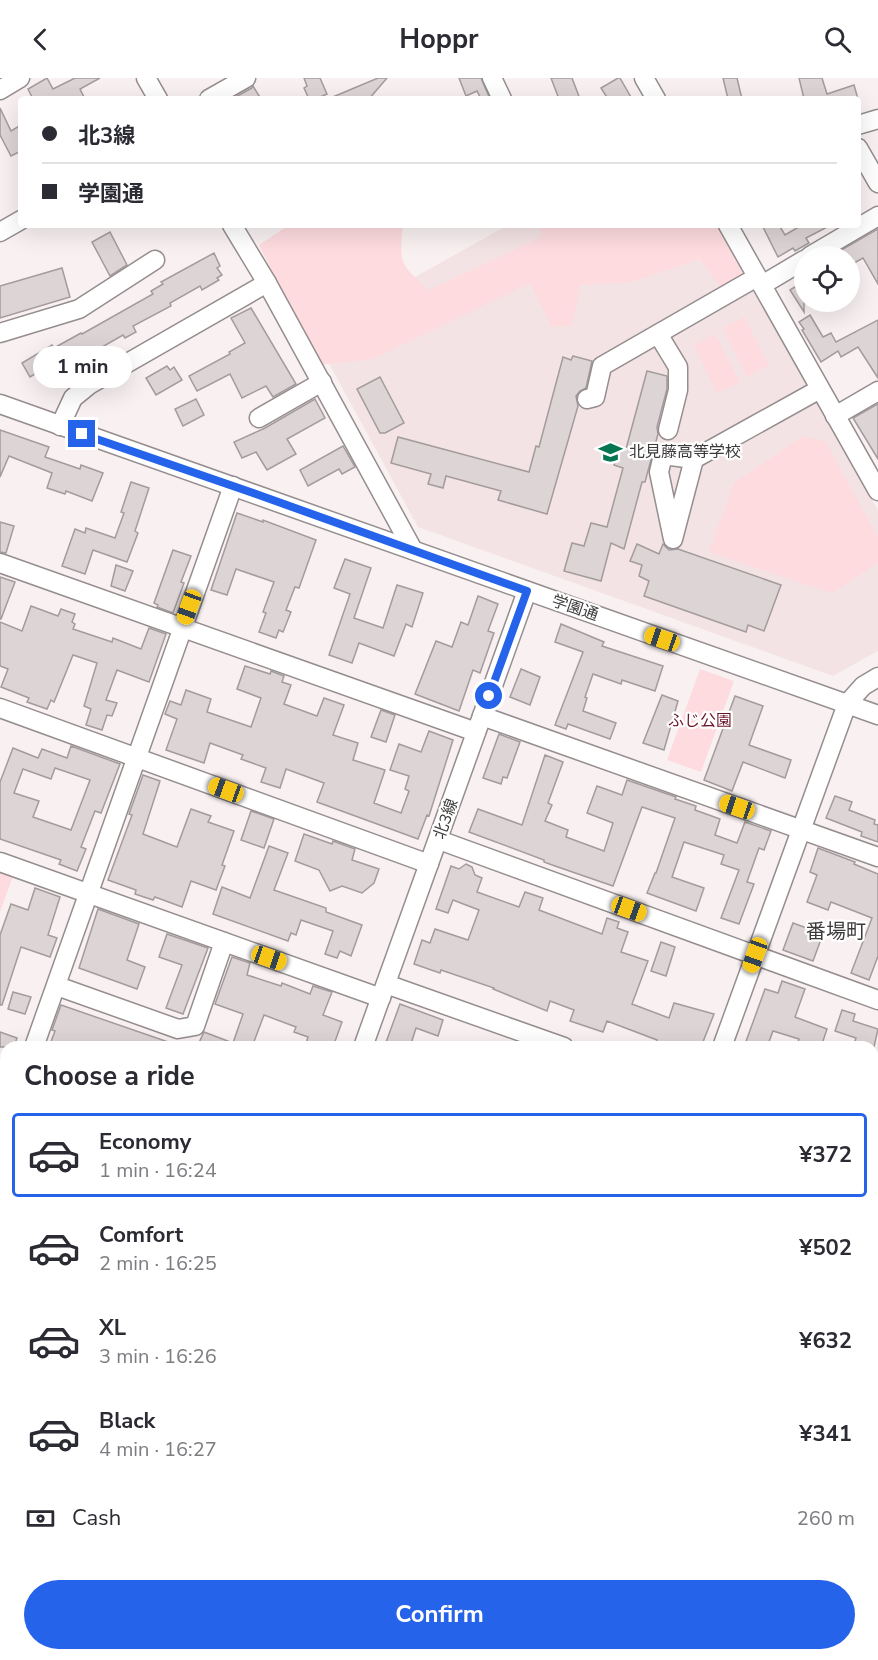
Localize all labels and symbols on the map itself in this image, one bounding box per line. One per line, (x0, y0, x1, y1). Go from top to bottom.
callout: 1 min (32, 347, 132, 389)
route end (68, 420, 95, 447)
school or university icon: 北見藤高等学校 (598, 439, 624, 465)
place label: 北見藤高等学校 (629, 441, 741, 463)
car (174, 587, 204, 627)
street label: 学園通 (549, 590, 601, 626)
car (642, 625, 682, 653)
route start (475, 682, 502, 709)
park label: ふじ公園 (668, 710, 732, 732)
car (206, 775, 246, 805)
car (717, 793, 757, 821)
street label: 北3線 (429, 796, 463, 842)
car (609, 894, 649, 924)
district label: 番場町 (806, 918, 866, 945)
car (740, 935, 770, 975)
car (249, 944, 289, 972)

